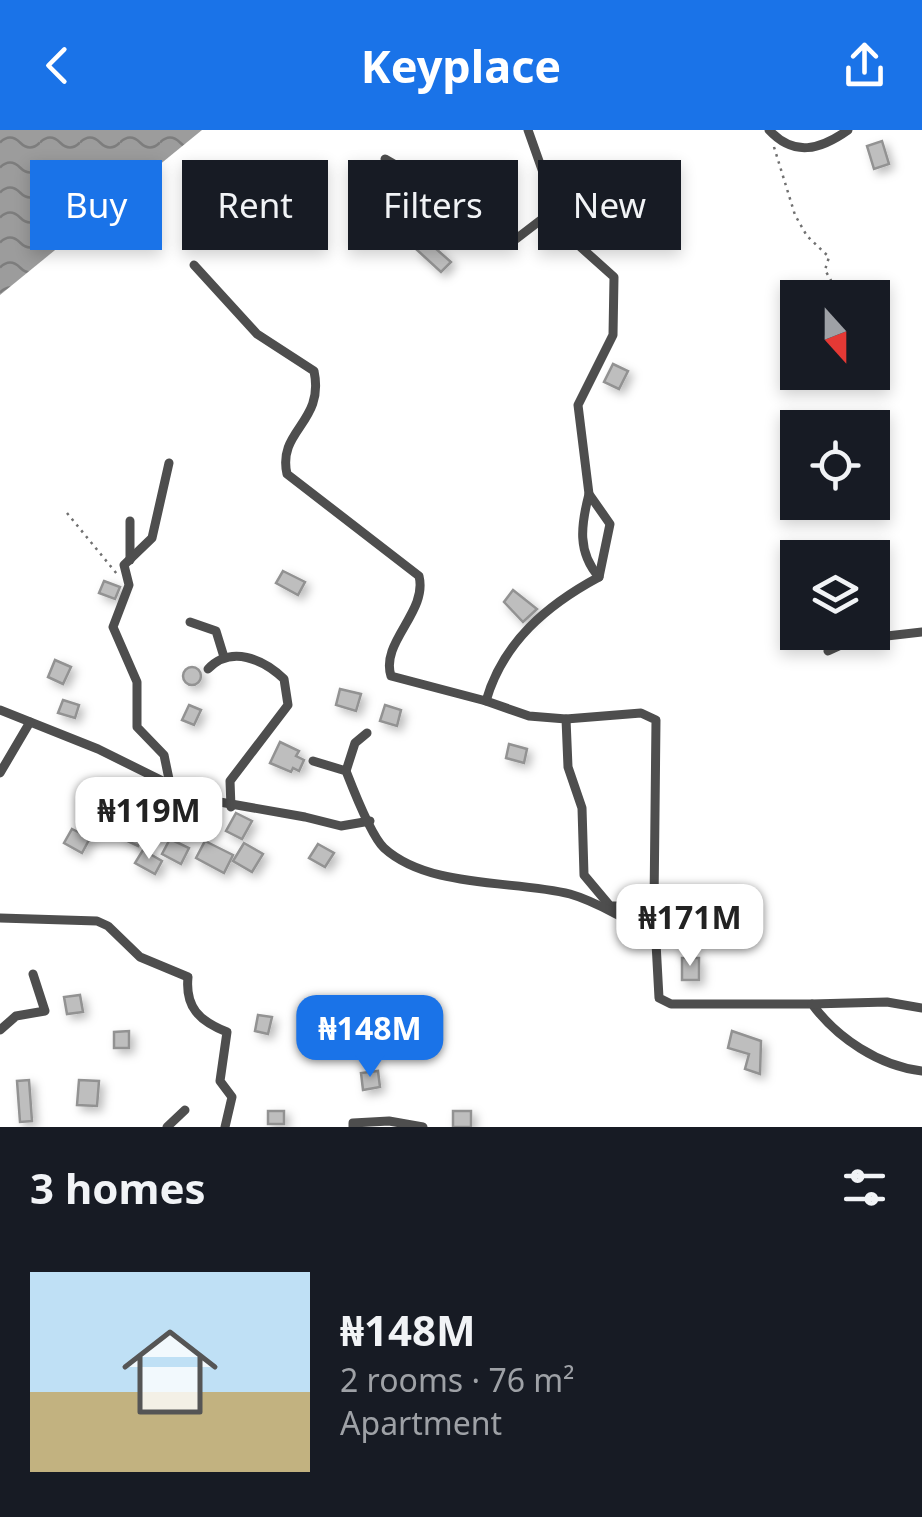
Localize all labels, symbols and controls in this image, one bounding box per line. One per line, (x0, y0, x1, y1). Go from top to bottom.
text: Keyplace (361, 35, 561, 96)
icon: back (30, 38, 85, 93)
icon: share (837, 38, 892, 93)
chip: Buy (30, 160, 162, 250)
chip: Rent (182, 160, 328, 250)
chip: Filters (348, 160, 518, 250)
chip: New (538, 160, 681, 250)
north arrow (780, 280, 890, 390)
map controls (780, 280, 890, 650)
button: locate (780, 410, 890, 520)
button: layers (780, 540, 890, 650)
pin: ₦119M (79, 777, 219, 862)
text: ₦119M (97, 788, 201, 831)
pin: ₦171M (620, 884, 760, 969)
text: ₦171M (638, 895, 742, 938)
pin: ₦148M (300, 995, 440, 1080)
text: ₦148M (318, 1006, 422, 1049)
text: 3 homes (30, 1159, 206, 1216)
icon: filters (837, 1160, 892, 1215)
text: ₦148M (340, 1301, 476, 1358)
icon: home (110, 1312, 230, 1432)
text: 2 rooms · 76 m² (340, 1358, 574, 1401)
text: Apartment (340, 1401, 502, 1444)

